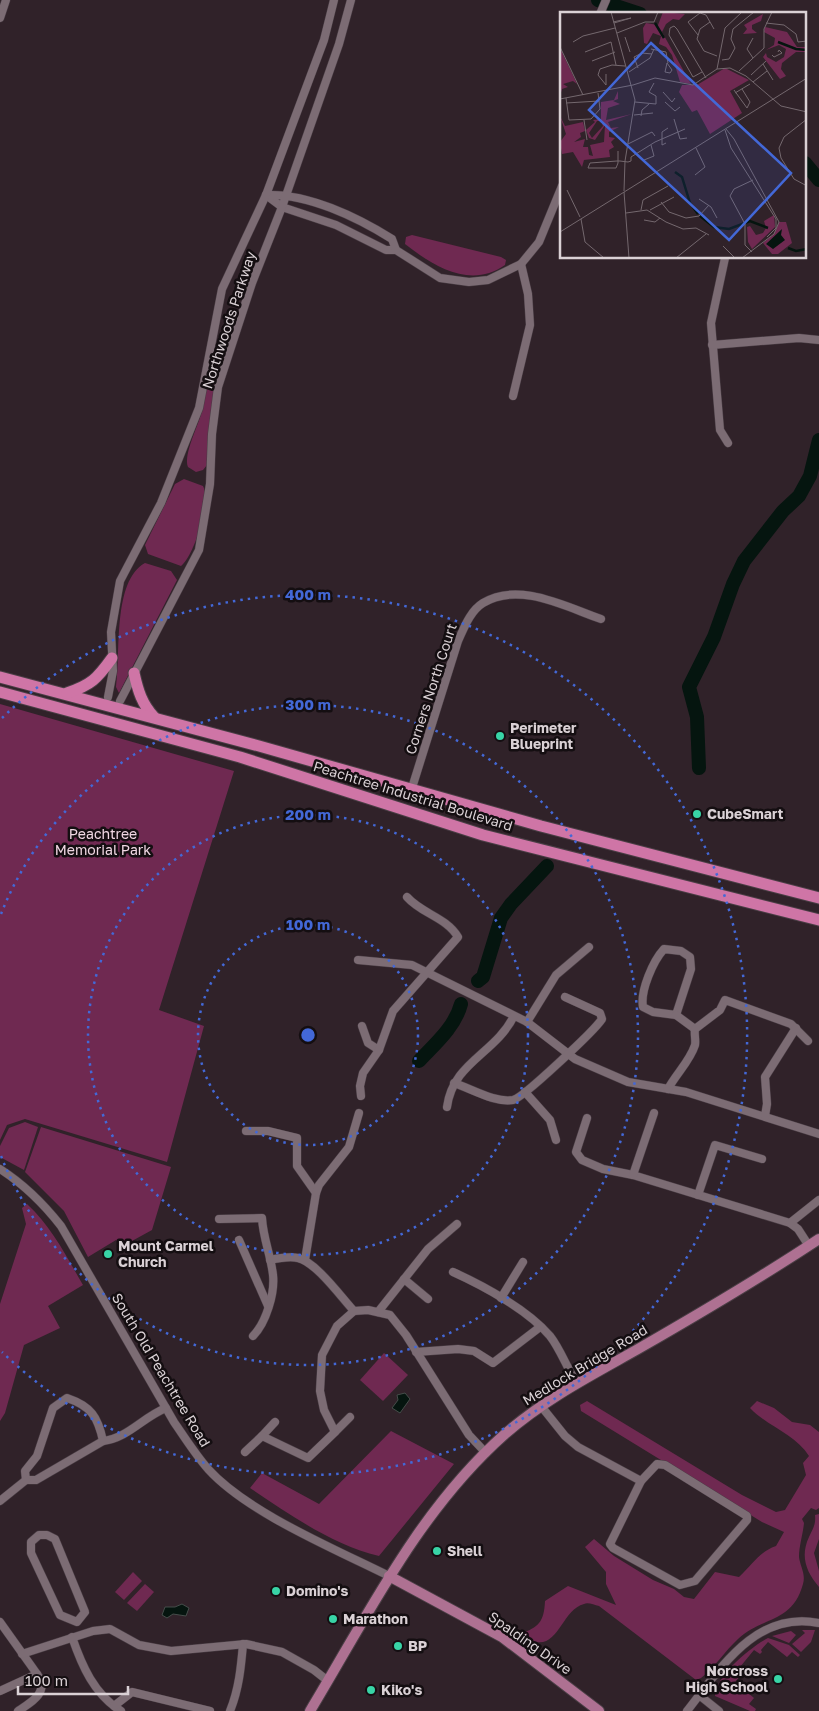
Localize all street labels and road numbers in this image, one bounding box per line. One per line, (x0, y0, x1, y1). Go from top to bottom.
street label: Northwoods Parkway (198, 249, 259, 391)
street label: Corners North Court (401, 621, 460, 756)
street label: Peachtree Industrial Boulevard (311, 757, 515, 834)
street label: South Old Peachtree Road (109, 1290, 214, 1450)
street label: Medlock Bridge Road (519, 1321, 650, 1409)
street label: Spalding Drive (485, 1608, 575, 1678)

